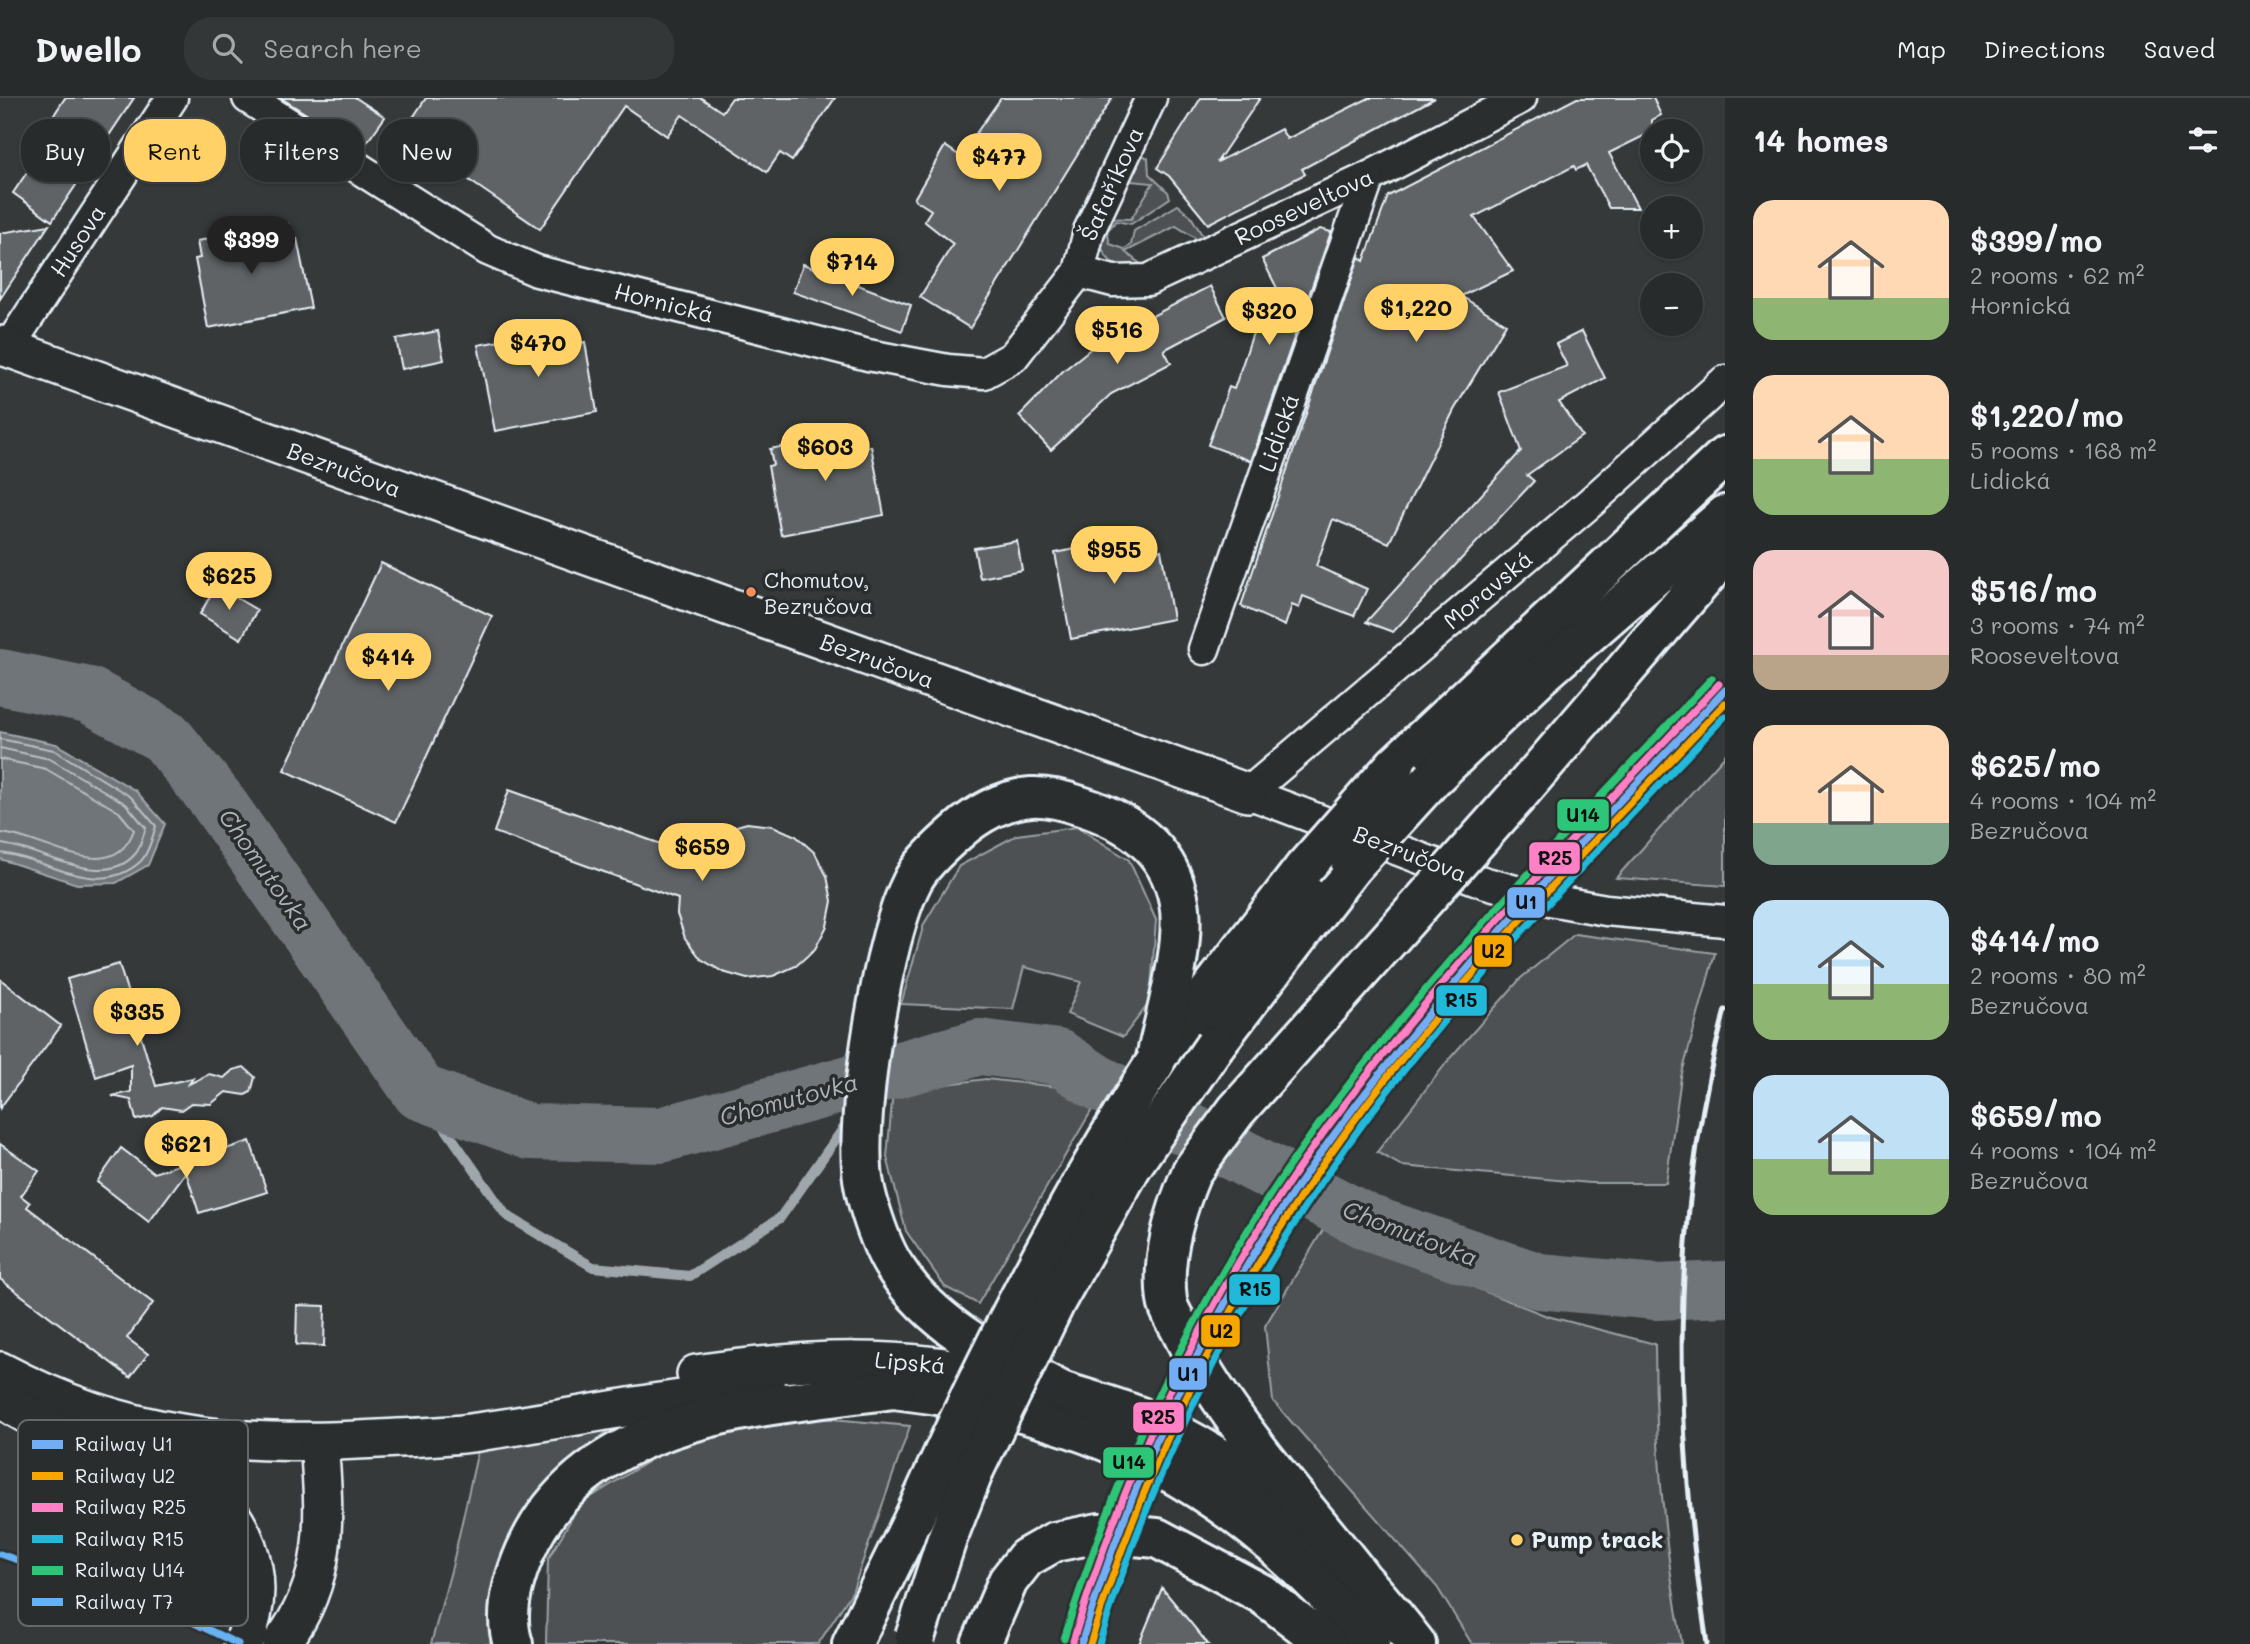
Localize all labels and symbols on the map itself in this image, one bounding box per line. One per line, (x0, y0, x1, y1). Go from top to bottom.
street label: Šafaříkova (1073, 122, 1150, 245)
pin: $477 (958, 134, 1040, 193)
street label: Rooseveltova (1229, 161, 1378, 251)
street label: Husova (43, 199, 112, 282)
pin: $399 (210, 216, 292, 276)
pin: $714 (811, 238, 893, 298)
street label: Hornická (611, 275, 717, 329)
pin: $1,220 (1359, 285, 1473, 344)
pin: $320 (1228, 288, 1310, 347)
pin: $516 (1076, 306, 1158, 366)
pin: $470 (497, 320, 579, 379)
street label: Lidická (1251, 390, 1305, 476)
pin: $603 (784, 424, 866, 483)
street label: Bezručova (283, 435, 405, 504)
pin: $955 (1073, 526, 1155, 586)
street label: Moravská (1436, 543, 1538, 635)
pin: $625 (188, 552, 270, 612)
place label: Chomutov, Bezručova (764, 566, 873, 619)
marker: Chomutov, Bezručova (744, 585, 758, 599)
street label: Bezručova (816, 626, 938, 695)
pin: $414 (347, 634, 429, 693)
line badge: U14 (1556, 798, 1610, 832)
water label: Chomutovka (213, 802, 320, 936)
text: U14 (1566, 802, 1600, 827)
street label: Bezručova (1349, 818, 1471, 888)
pin: $659 (661, 824, 743, 883)
line badge: R25 (1528, 841, 1581, 875)
text: R25 (1538, 845, 1572, 870)
line badge: U1 (1506, 886, 1546, 919)
text: U1 (1515, 889, 1537, 914)
line badge: U2 (1473, 934, 1513, 968)
text: U2 (1481, 938, 1505, 963)
line badge: R15 (1435, 984, 1488, 1017)
text: R15 (1445, 987, 1477, 1012)
pin: $335 (96, 988, 178, 1048)
water label: Chomutovka (716, 1065, 861, 1132)
pin: $621 (145, 1121, 227, 1180)
water label: Chomutovka (1339, 1193, 1483, 1273)
line badge: R15 (1228, 1273, 1281, 1306)
text: R15 (1239, 1276, 1271, 1301)
line badge: U2 (1200, 1314, 1241, 1348)
text: U2 (1209, 1318, 1233, 1343)
street label: Lipská (873, 1344, 947, 1380)
line badge: U1 (1168, 1357, 1208, 1391)
text: U1 (1177, 1361, 1199, 1386)
line badge: R25 (1132, 1401, 1185, 1434)
text: R25 (1141, 1404, 1175, 1429)
legend (18, 1420, 248, 1626)
text: Railway U1 (75, 1431, 173, 1456)
line badge: U14 (1102, 1446, 1155, 1479)
text: U14 (1112, 1449, 1146, 1474)
text: Railway U2 (75, 1463, 175, 1488)
text: Railway R25 (75, 1494, 186, 1519)
place label: Pump track (1531, 1524, 1663, 1554)
text: Railway R15 (75, 1526, 184, 1551)
marker: Pump track (1509, 1532, 1525, 1548)
text: Railway U14 (75, 1557, 185, 1582)
text: Railway T7 (75, 1589, 173, 1614)

